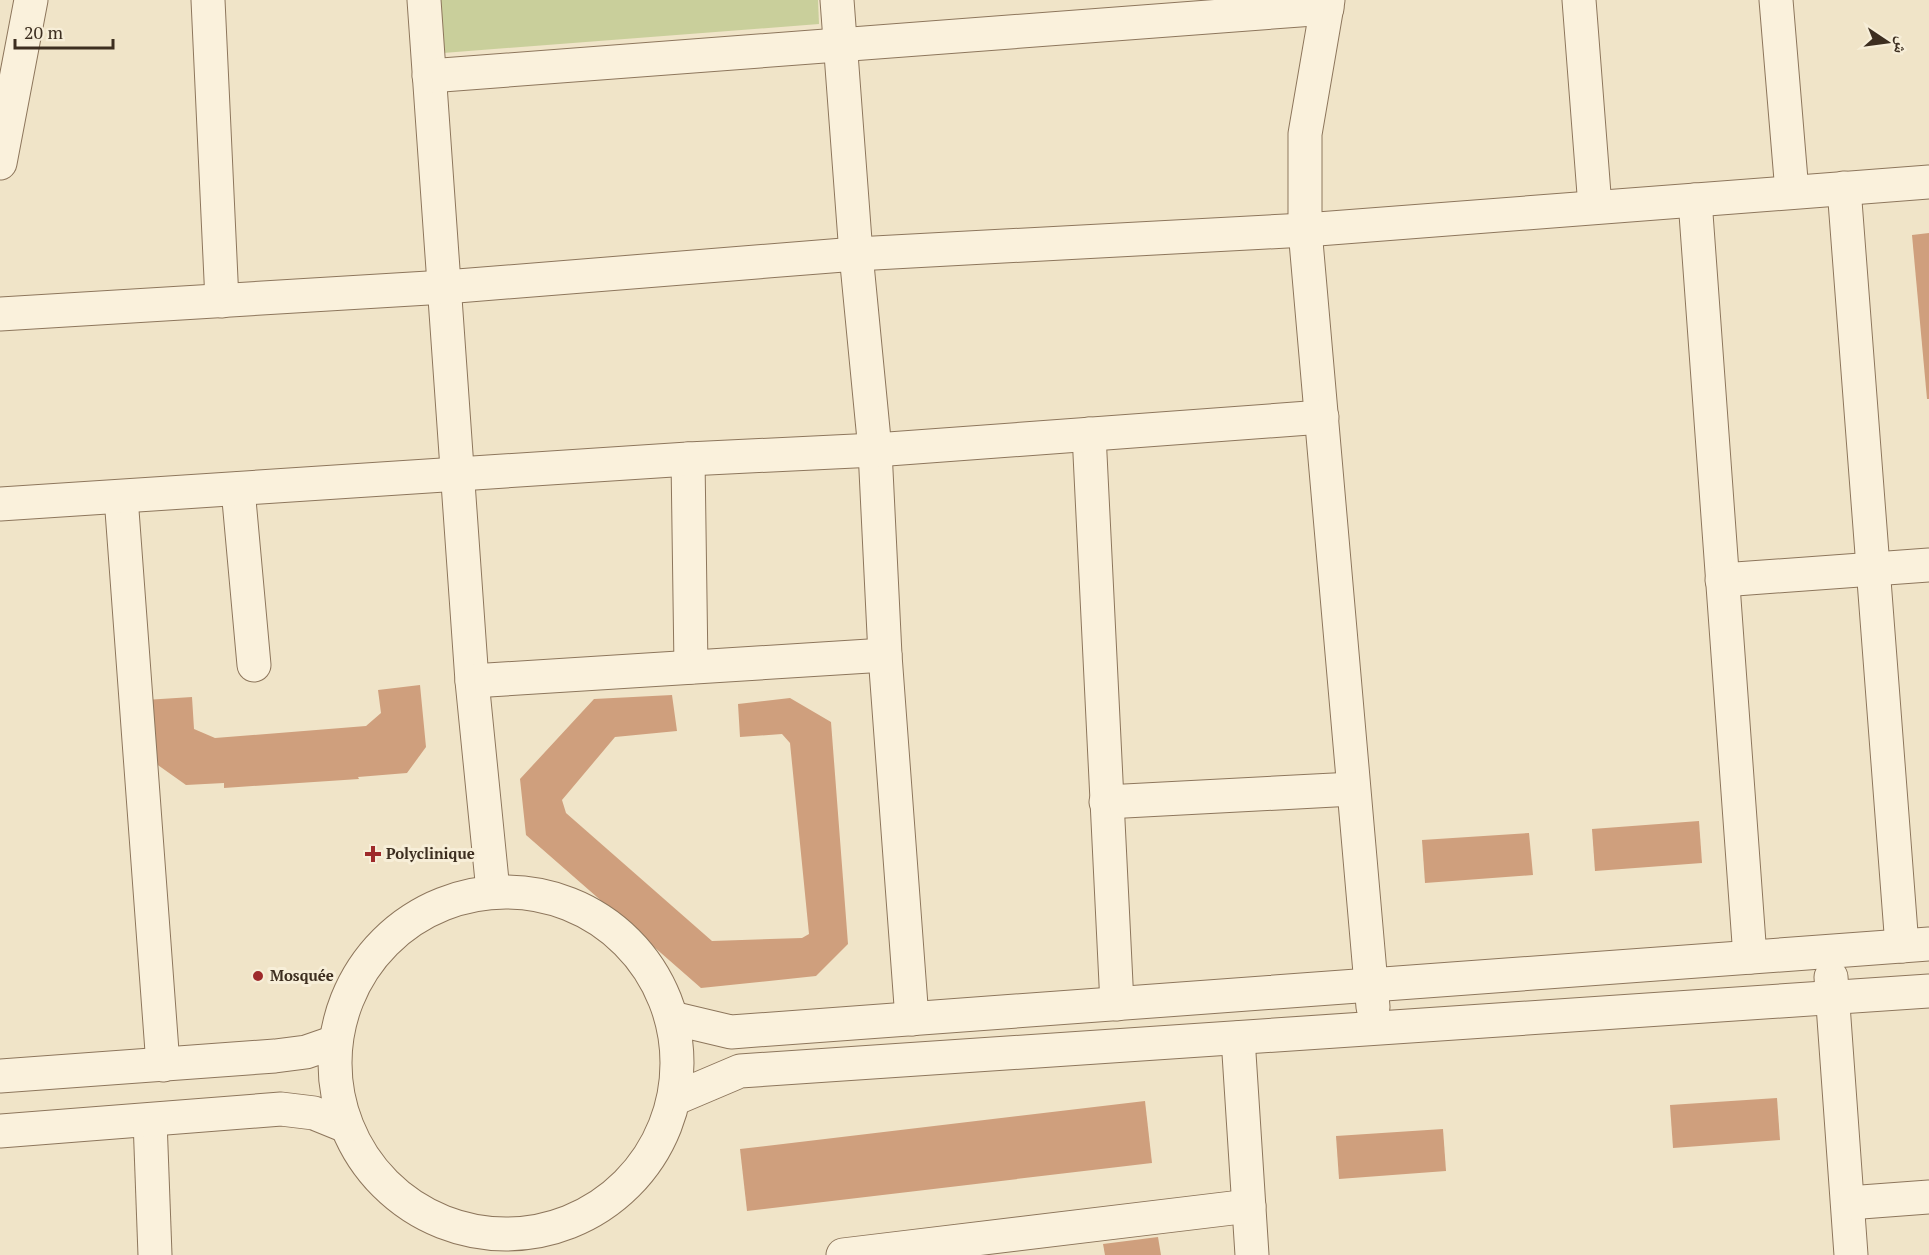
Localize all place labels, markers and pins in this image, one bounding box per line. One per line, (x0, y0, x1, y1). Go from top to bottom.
place label: Polyclinique (386, 843, 475, 863)
marker: Polyclinique (364, 845, 382, 863)
place label: Mosquée (270, 965, 334, 985)
marker: Mosquée (251, 969, 265, 983)

